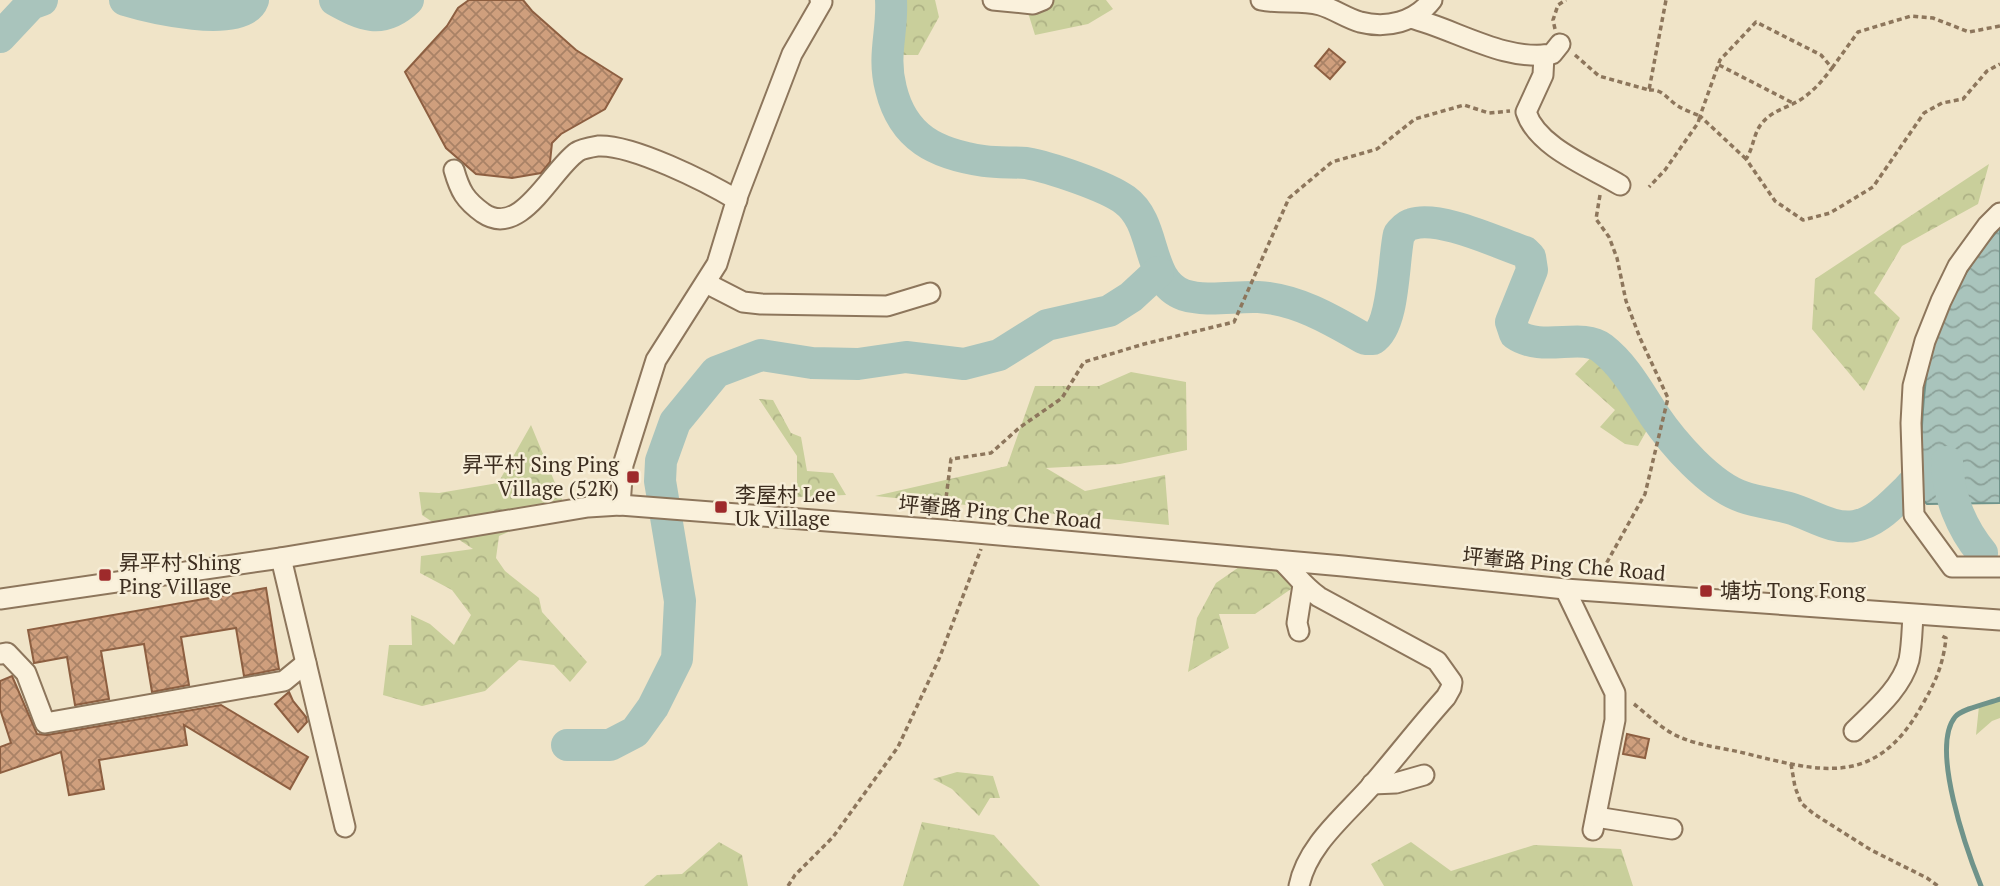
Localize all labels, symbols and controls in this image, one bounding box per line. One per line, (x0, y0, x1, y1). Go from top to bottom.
place label: 昇平村 Sing Ping Village (52K) (462, 450, 620, 502)
marker: 昇平村 Sing Ping Village (52K) (625, 469, 641, 485)
place label: 李屋村 Lee Uk Village (735, 480, 836, 532)
street label: 坪輋路 Ping Che Road (897, 489, 1103, 535)
marker: 李屋村 Lee Uk Village (713, 499, 729, 515)
street label: 坪輋路 Ping Che Road (1461, 541, 1667, 587)
place label: 昇平村 Shing Ping Village (119, 548, 241, 600)
marker: 昇平村 Shing Ping Village (97, 567, 113, 583)
place label: 塘坊 Tong Fong (1720, 576, 1867, 604)
marker: 塘坊 Tong Fong (1698, 583, 1714, 599)

